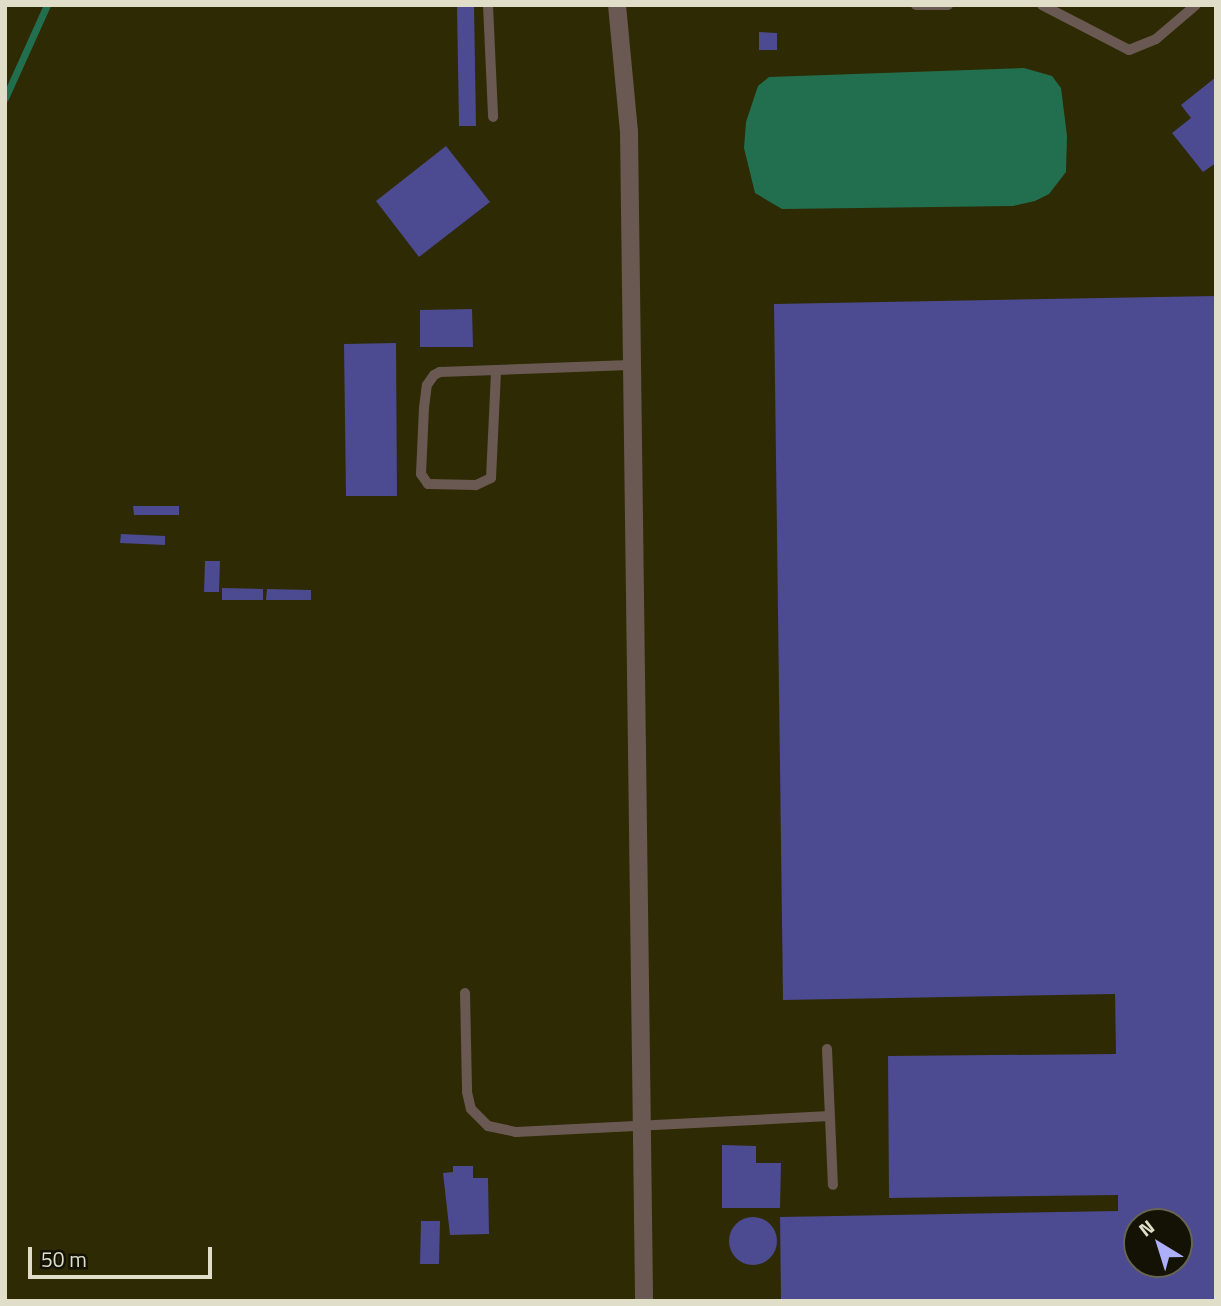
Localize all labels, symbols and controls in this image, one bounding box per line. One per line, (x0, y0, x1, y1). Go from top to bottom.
north arrow (1123, 1208, 1193, 1278)
text: N (1132, 1212, 1160, 1243)
scale bar (32, 1232, 215, 1276)
text: 50 m (41, 1243, 87, 1275)

